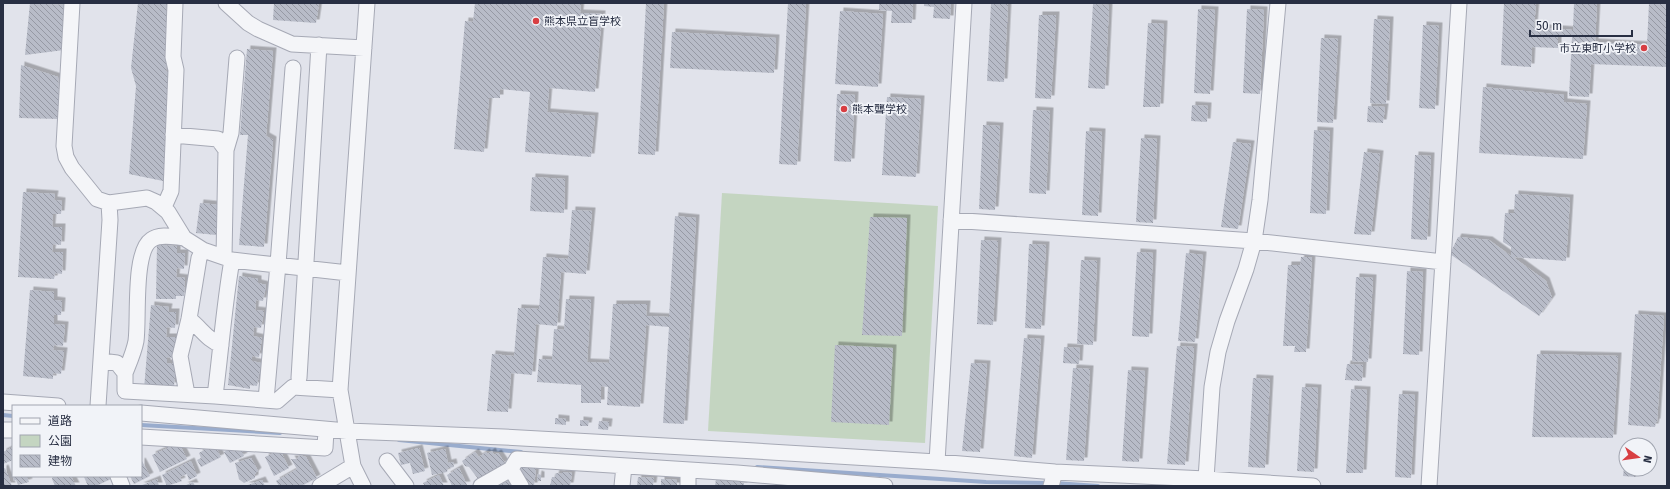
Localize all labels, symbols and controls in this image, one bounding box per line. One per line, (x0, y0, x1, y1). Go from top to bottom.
scale bar (1530, 12, 1632, 38)
place label: 熊本県立盲学校 (544, 15, 621, 28)
marker: 熊本県立盲学校 (531, 16, 541, 26)
text: 50 m (1536, 19, 1562, 33)
place label: 市立東町小学校 (1559, 42, 1636, 55)
marker: 市立東町小学校 (1639, 43, 1649, 53)
place label: 熊本聾学校 (852, 103, 907, 116)
marker: 熊本聾学校 (839, 104, 849, 114)
legend (12, 405, 142, 477)
text: 道路 (48, 414, 72, 428)
text: 公園 (48, 434, 72, 448)
north arrow (1618, 437, 1658, 477)
text: 建物 (48, 454, 72, 468)
text: N (1640, 454, 1654, 464)

